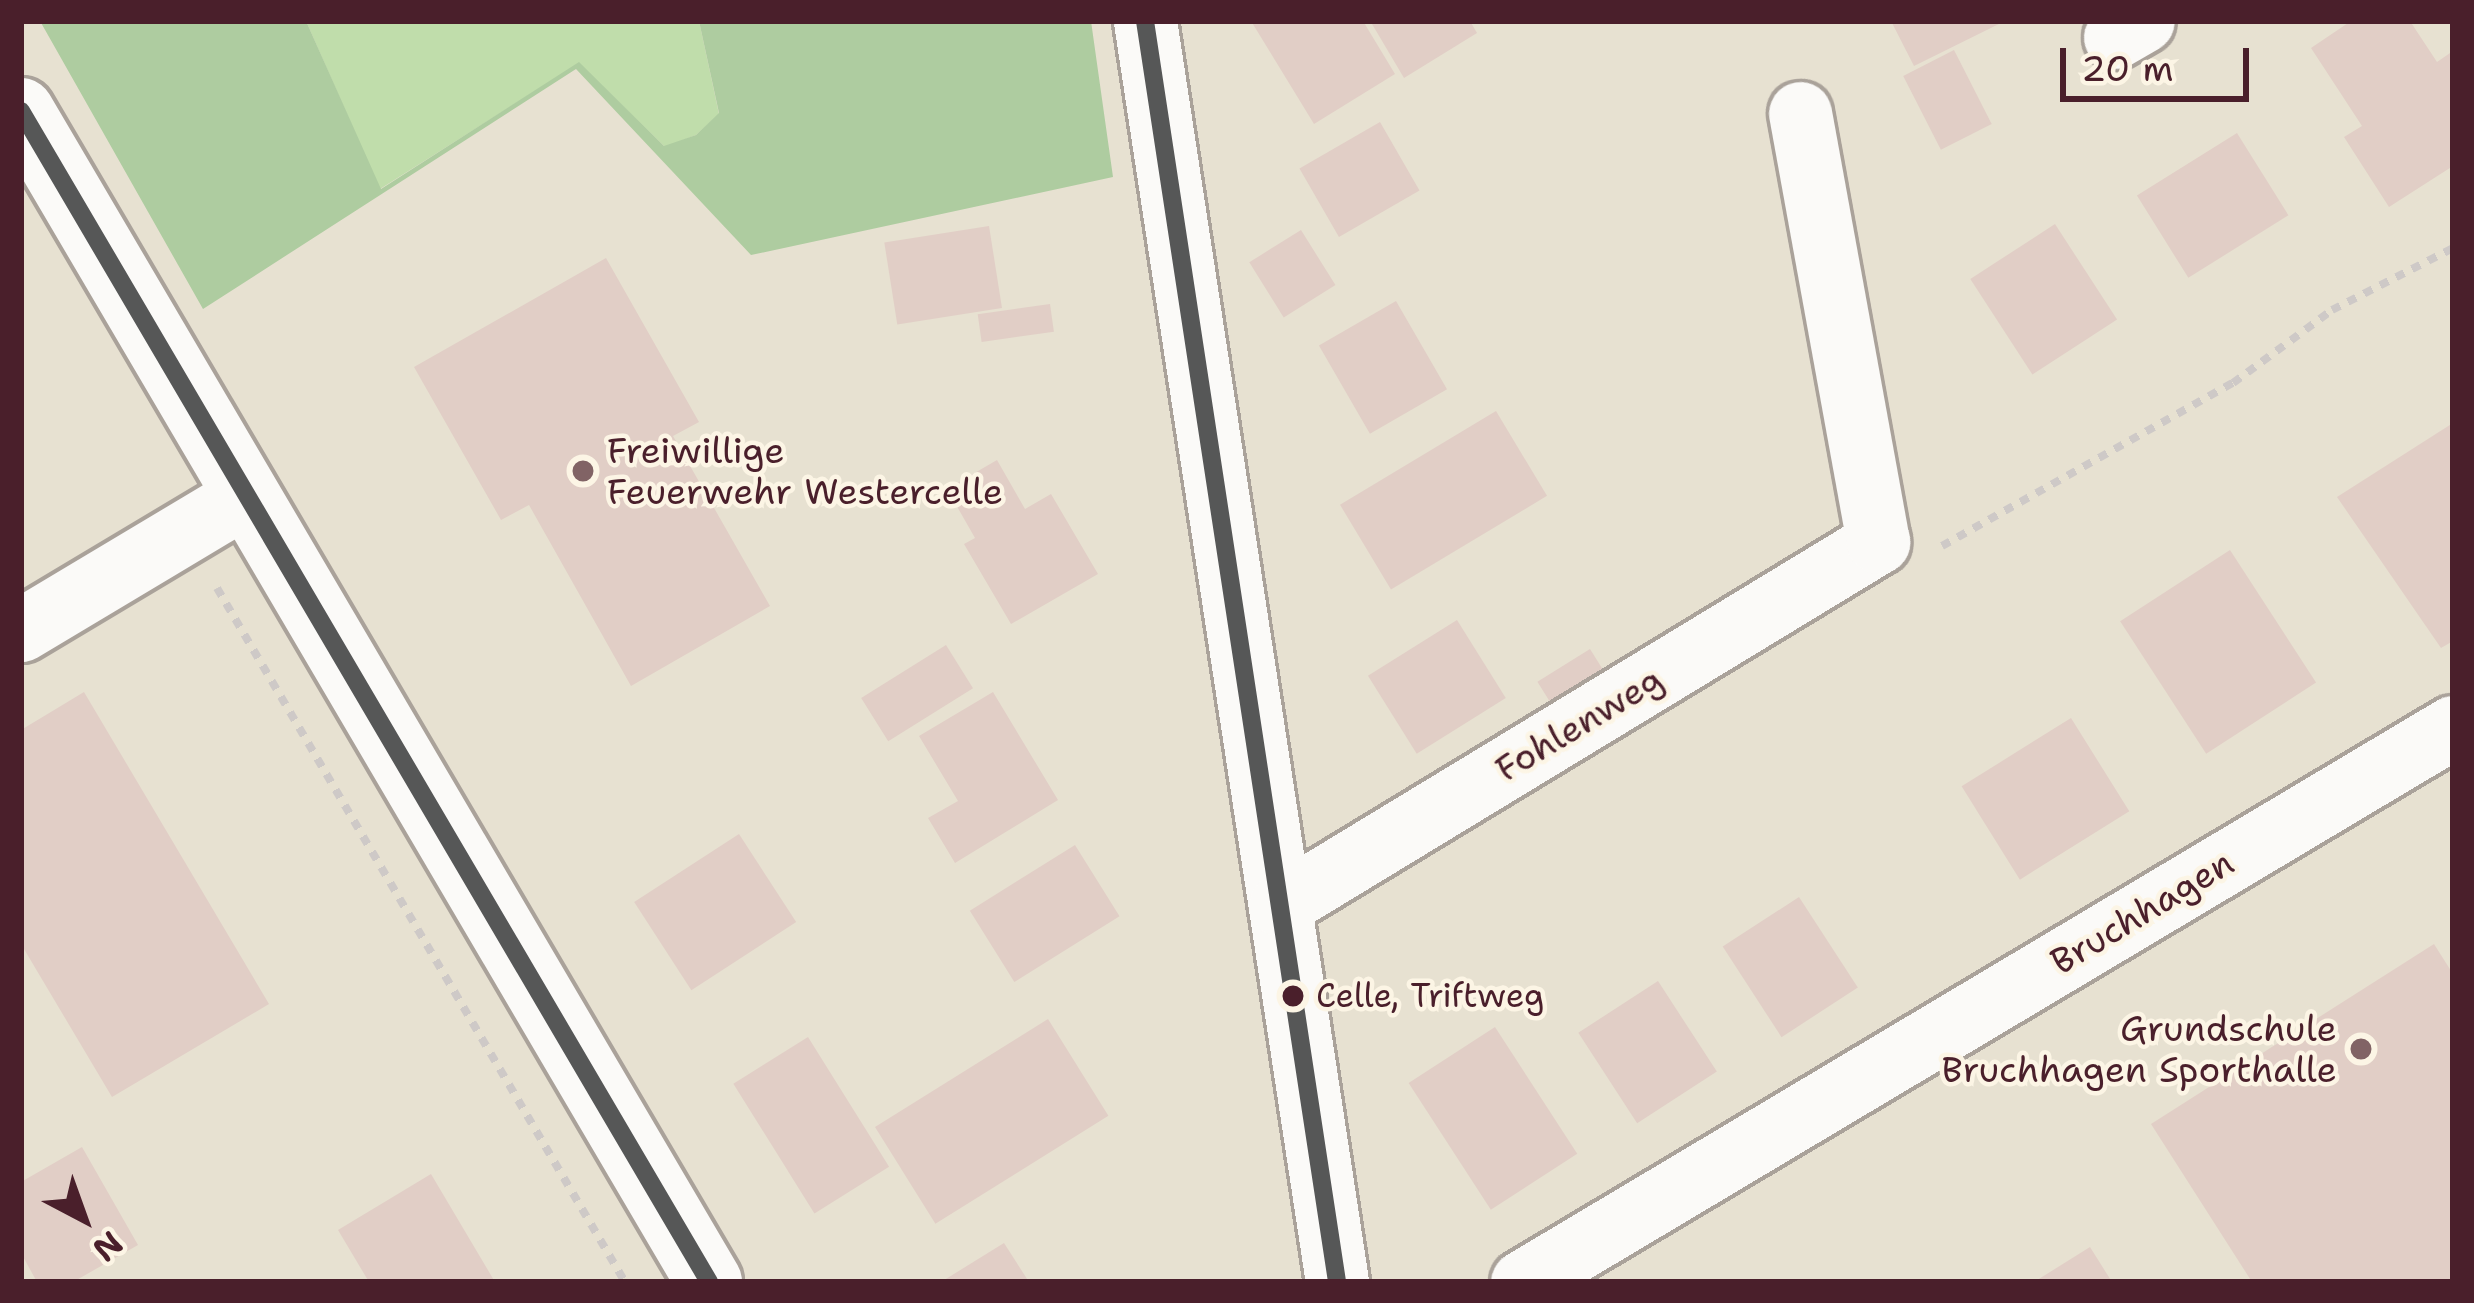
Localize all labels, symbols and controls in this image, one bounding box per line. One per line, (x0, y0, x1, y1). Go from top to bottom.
scale bar (2066, 24, 2255, 98)
text: 20 m (2081, 44, 2174, 93)
place label: Freiwillige Feuerwehr Westercelle (607, 428, 1003, 513)
marker: Freiwillige Feuerwehr Westercelle (570, 458, 596, 484)
street label: Fohlenweg (1488, 657, 1670, 791)
street label: Bruchhagen (2043, 841, 2241, 983)
place label: Celle, Triftweg (1316, 976, 1544, 1016)
marker: Celle, Triftweg (1282, 985, 1304, 1007)
place label: Grundschule Bruchhagen Sporthalle (1942, 1006, 2337, 1091)
marker: Grundschule Bruchhagen Sporthalle (2348, 1036, 2374, 1062)
north arrow (24, 1159, 144, 1279)
text: N (83, 1221, 133, 1272)

